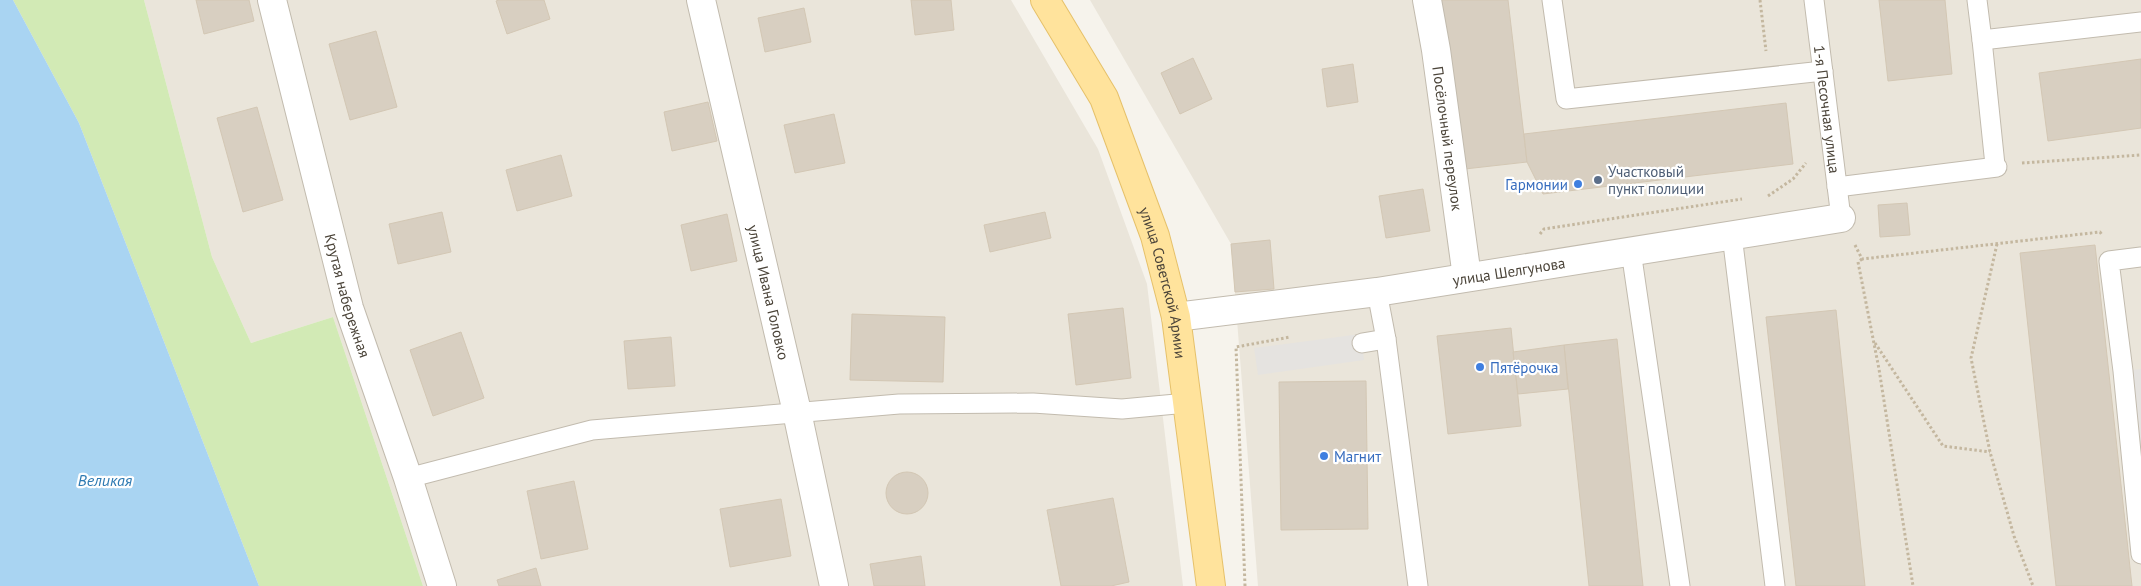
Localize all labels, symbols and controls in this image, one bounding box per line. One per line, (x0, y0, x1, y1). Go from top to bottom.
street label: 1-я Песочная улица (1810, 44, 1845, 174)
street label: Посёлочный переулок (1429, 65, 1467, 213)
place label: Участковый пункт полиции (1608, 162, 1704, 198)
marker: Участковый пункт полиции (1592, 174, 1604, 186)
place label: Гармонии (1505, 175, 1568, 194)
marker: Гармонии (1572, 178, 1584, 190)
street label: улица Советской Армии (1136, 204, 1191, 360)
street label: улица Ивана Головко (744, 223, 794, 362)
street label: Крутая набережная (321, 231, 375, 360)
street label: улица Шелгунова (1451, 253, 1567, 289)
place label: Пятёрочка (1490, 358, 1558, 377)
marker: Пятёрочка (1474, 361, 1486, 373)
place label: Магнит (1334, 447, 1381, 466)
marker: Магнит (1318, 450, 1330, 462)
water label: Великая (78, 470, 133, 490)

